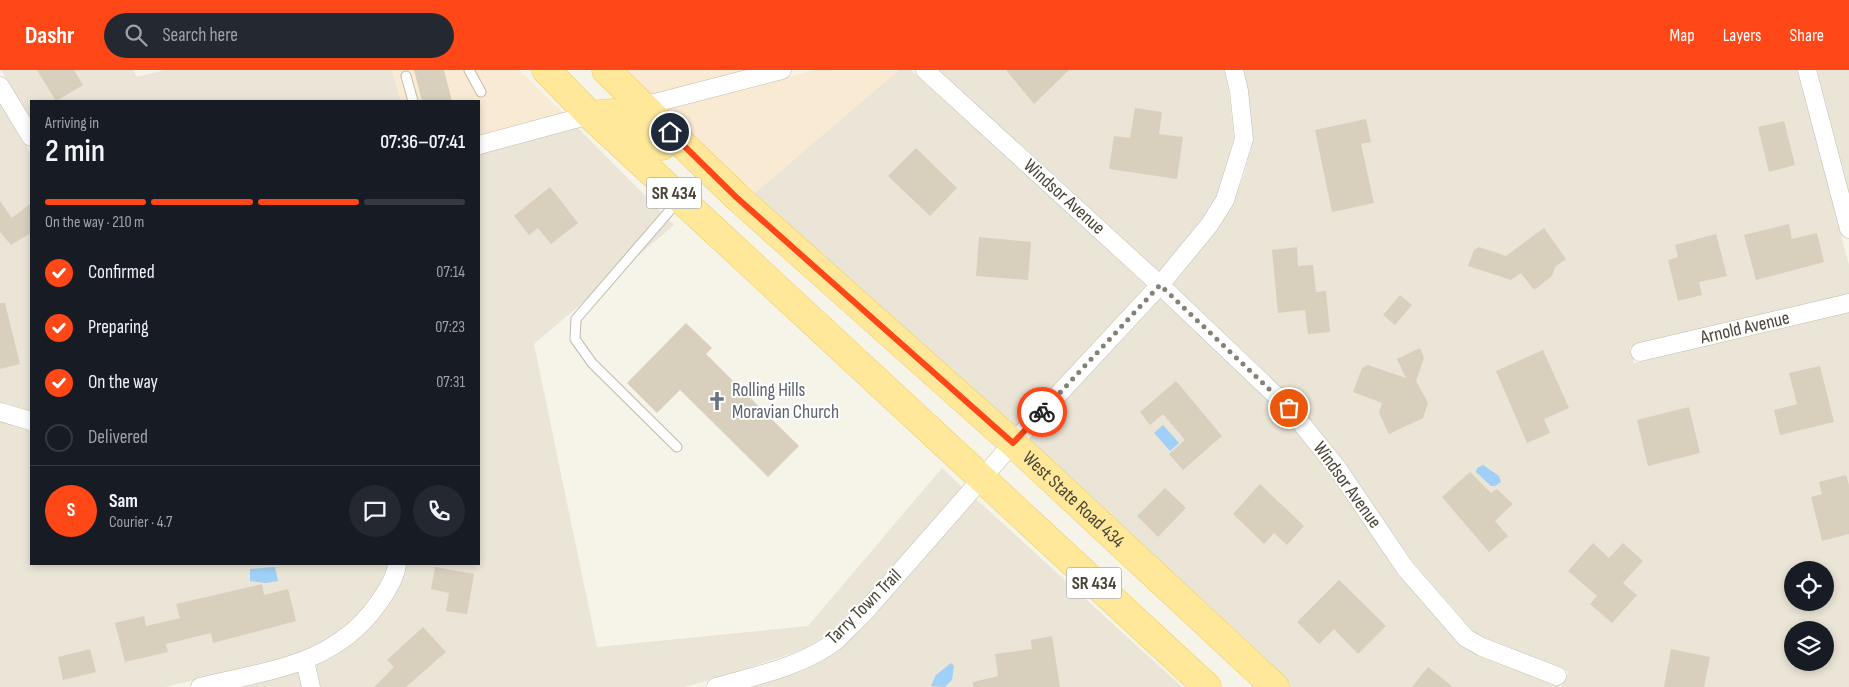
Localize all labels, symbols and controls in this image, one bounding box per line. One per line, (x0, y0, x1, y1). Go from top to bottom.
search box (104, 13, 454, 58)
text: Dashr (25, 21, 74, 50)
icon: search (122, 21, 150, 49)
text: Search here (162, 24, 238, 47)
text: Map (1670, 25, 1695, 46)
text: Layers (1723, 25, 1762, 46)
text: Share (1790, 25, 1824, 46)
pin (649, 111, 691, 153)
text: Arriving in (45, 114, 99, 133)
icon: home (656, 118, 684, 146)
text: 07:36–07:41 (380, 131, 465, 154)
text: 2 min (45, 132, 105, 171)
street label: Windsor Avenue (1019, 154, 1109, 240)
road number: SR 434 (646, 178, 702, 208)
text: On the way · 210 m (45, 213, 144, 232)
icon: check (45, 259, 73, 287)
text: Confirmed (88, 261, 155, 284)
text: 07:14 (436, 263, 465, 282)
street label: Arnold Avenue (1697, 307, 1792, 350)
icon: check (45, 314, 73, 342)
text: Preparing (88, 316, 149, 339)
text: 07:23 (435, 318, 465, 337)
icon: check (45, 369, 73, 397)
text: On the way (88, 371, 158, 394)
text: 07:31 (436, 373, 465, 392)
place label: Rolling Hills Moravian Church (732, 379, 839, 424)
courier (1017, 387, 1067, 437)
pin (1268, 387, 1310, 429)
church icon: Rolling Hills Moravian Church (706, 390, 728, 412)
icon: bag (1275, 394, 1303, 422)
icon: bike (1028, 398, 1056, 426)
text: Delivered (88, 426, 148, 449)
street label: Windsor Avenue (1308, 437, 1386, 533)
street label: West State Road 434 (1018, 446, 1130, 553)
button: chat (349, 485, 401, 537)
button: phone (413, 485, 465, 537)
text: Sam (109, 490, 138, 513)
text: S (67, 499, 75, 522)
text: Courier · 4.7 (109, 513, 172, 532)
map controls (1784, 561, 1834, 671)
button: locate (1784, 561, 1834, 611)
street label: Tarry Town Trail (822, 565, 906, 649)
road number: SR 434 (1066, 568, 1122, 598)
button: layers (1784, 621, 1834, 671)

